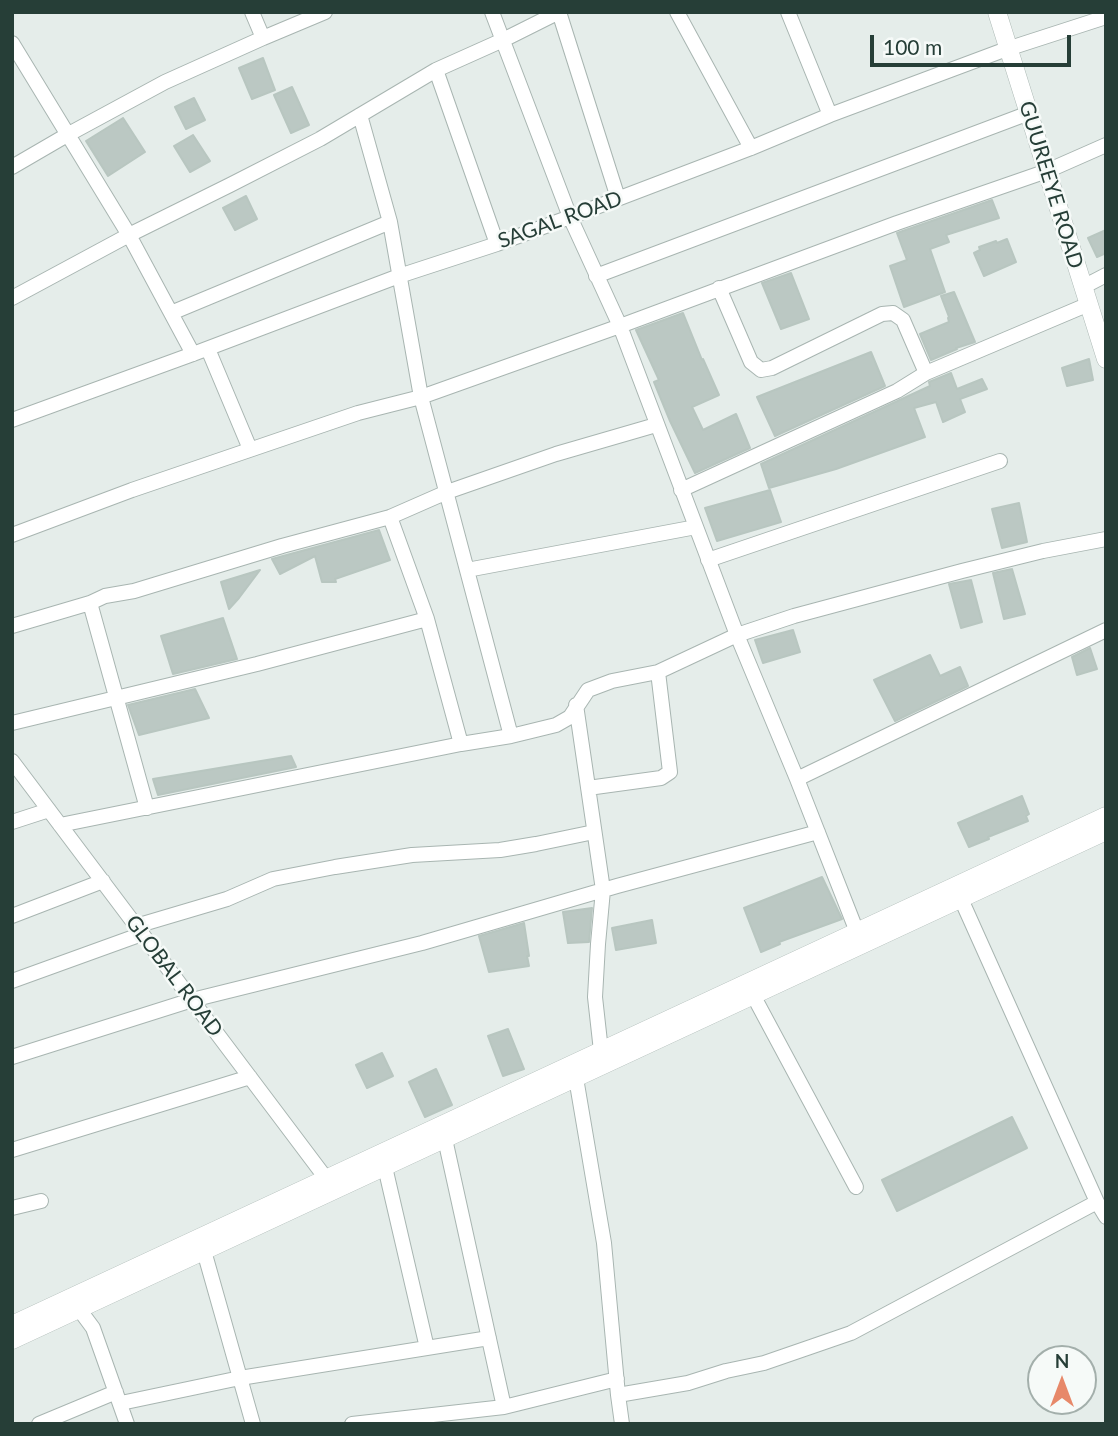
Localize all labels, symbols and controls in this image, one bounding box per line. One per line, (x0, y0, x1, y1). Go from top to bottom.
scale bar (873, 21, 1074, 65)
text: 100 m (883, 34, 942, 59)
street label: GUUREEYE ROAD (1014, 98, 1088, 272)
street label: SAGAL ROAD (495, 186, 625, 254)
street label: GLOBAL ROAD (120, 910, 228, 1042)
north arrow (1027, 1345, 1097, 1415)
text: N (1055, 1349, 1069, 1372)

